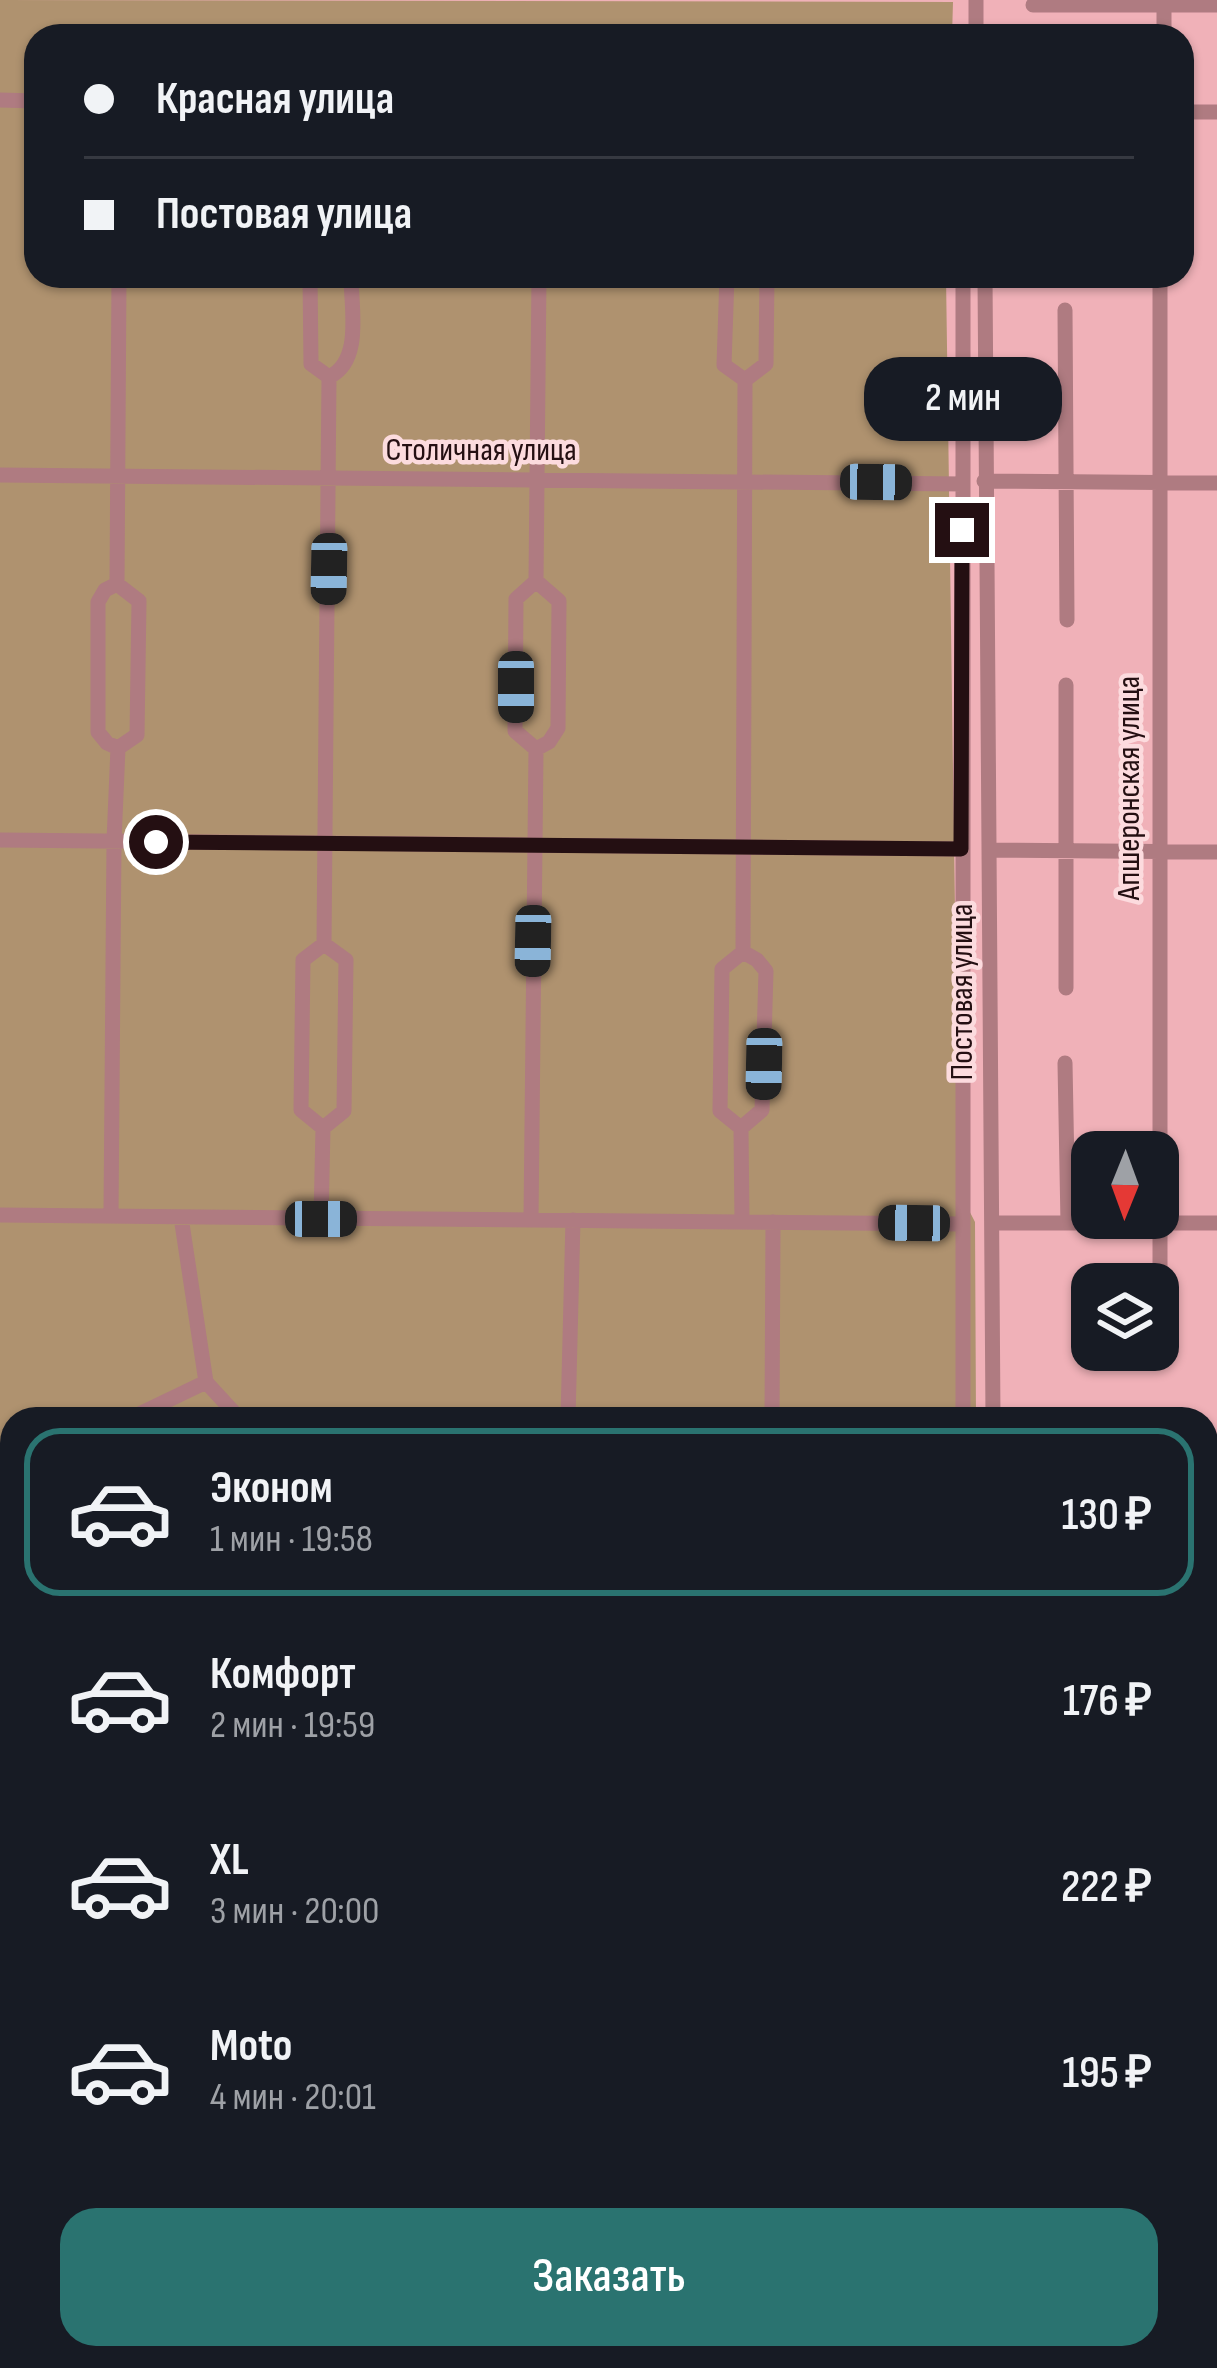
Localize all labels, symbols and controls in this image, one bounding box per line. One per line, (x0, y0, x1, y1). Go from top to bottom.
text: Красная улица (156, 72, 394, 127)
text: Постовая улица (156, 187, 412, 242)
callout: 2 мин (863, 356, 1061, 440)
text: 2 мин (925, 375, 1001, 422)
street label: Столичная улица (385, 430, 577, 470)
car (840, 463, 912, 501)
route end (935, 503, 989, 557)
car (310, 533, 348, 605)
car (498, 651, 534, 723)
street label: Апшеронская улица (1109, 676, 1149, 901)
route start (129, 815, 183, 869)
street label: Постовая улица (942, 903, 982, 1081)
car (514, 905, 552, 977)
car (745, 1028, 783, 1100)
north arrow (1071, 1131, 1179, 1239)
map controls (1071, 1131, 1179, 1371)
car (285, 1201, 357, 1237)
car (878, 1204, 950, 1242)
button: layers (1071, 1263, 1179, 1371)
icon: car (66, 1458, 174, 1566)
text: Эконом (210, 1461, 333, 1516)
text: 130 ₽ (1061, 1488, 1152, 1543)
text: 1 мин · 19:58 (210, 1516, 373, 1563)
icon: car (66, 1644, 174, 1752)
text: Комфорт (210, 1647, 356, 1702)
text: 176 ₽ (1063, 1674, 1152, 1729)
text: 2 мин · 19:59 (210, 1702, 375, 1749)
icon: car (66, 1830, 174, 1938)
text: XL (210, 1833, 249, 1888)
text: 222 ₽ (1061, 1860, 1152, 1915)
text: 3 мин · 20:00 (210, 1888, 379, 1935)
icon: car (66, 2016, 174, 2124)
text: Moto (210, 2019, 292, 2074)
text: 195 ₽ (1062, 2046, 1152, 2101)
text: 4 мин · 20:01 (210, 2074, 376, 2121)
button: Заказать (60, 2208, 1158, 2346)

